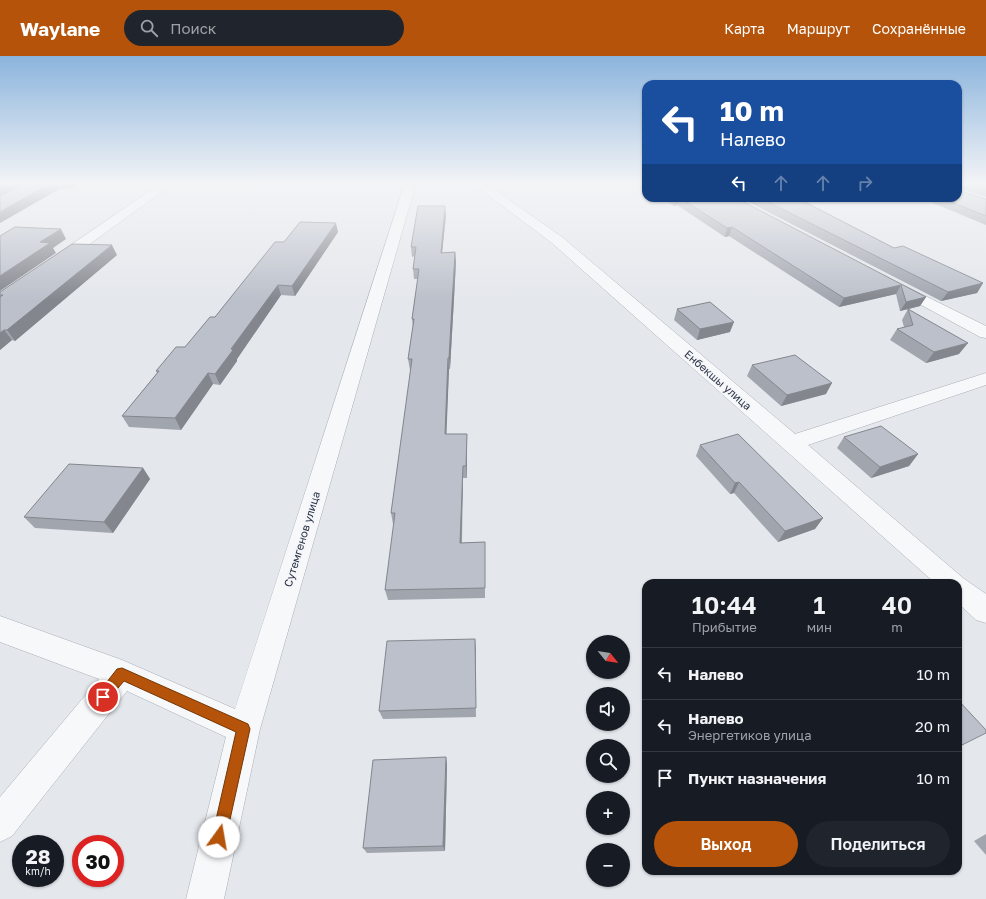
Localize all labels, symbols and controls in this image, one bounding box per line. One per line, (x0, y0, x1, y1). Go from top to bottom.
search box (124, 10, 404, 46)
text: Waylane (20, 17, 100, 40)
icon: search (138, 17, 160, 39)
text: Поиск (170, 19, 216, 37)
text: Карта (724, 20, 765, 37)
text: Маршрут (787, 20, 850, 37)
text: Сохранённые (872, 20, 966, 37)
text: 10 m (720, 94, 784, 127)
icon: left (654, 96, 706, 148)
text: Налево (720, 128, 786, 150)
icon: left (728, 172, 750, 194)
icon: ahead (770, 172, 792, 194)
icon: ahead (812, 172, 834, 194)
icon: right (854, 172, 876, 194)
street label: Енбекшы улица (682, 347, 755, 412)
street label: Сутемгенов улица (281, 489, 322, 588)
text: 10:44 (692, 590, 757, 619)
text: 1 (813, 590, 825, 619)
text: 40 (882, 590, 912, 619)
text: Прибытие (692, 619, 757, 635)
text: мин (807, 619, 832, 635)
text: m (891, 619, 903, 635)
north arrow (586, 635, 630, 679)
map controls (586, 635, 630, 887)
icon: left (654, 663, 676, 685)
text: Налево (688, 665, 744, 683)
text: 10 m (916, 665, 950, 683)
pin (86, 680, 120, 714)
icon: arrive (92, 686, 114, 708)
button: sound (586, 687, 630, 731)
text: Налево (688, 709, 744, 727)
icon: left (654, 715, 676, 737)
text: 20 m (915, 717, 950, 735)
text: Энергетиков улица (688, 727, 812, 743)
button: search (586, 739, 630, 783)
icon: arrive (654, 767, 676, 789)
text: Пункт назначения (688, 769, 826, 787)
text: 10 m (916, 769, 950, 787)
button: + (586, 791, 630, 835)
position arrow (198, 816, 240, 858)
button: Выход (654, 821, 798, 867)
button: Поделиться (806, 821, 950, 867)
speed limit sign: 30 (72, 835, 124, 887)
button: − (586, 843, 630, 887)
text: 28 (25, 844, 50, 868)
text: km/h (25, 865, 51, 877)

